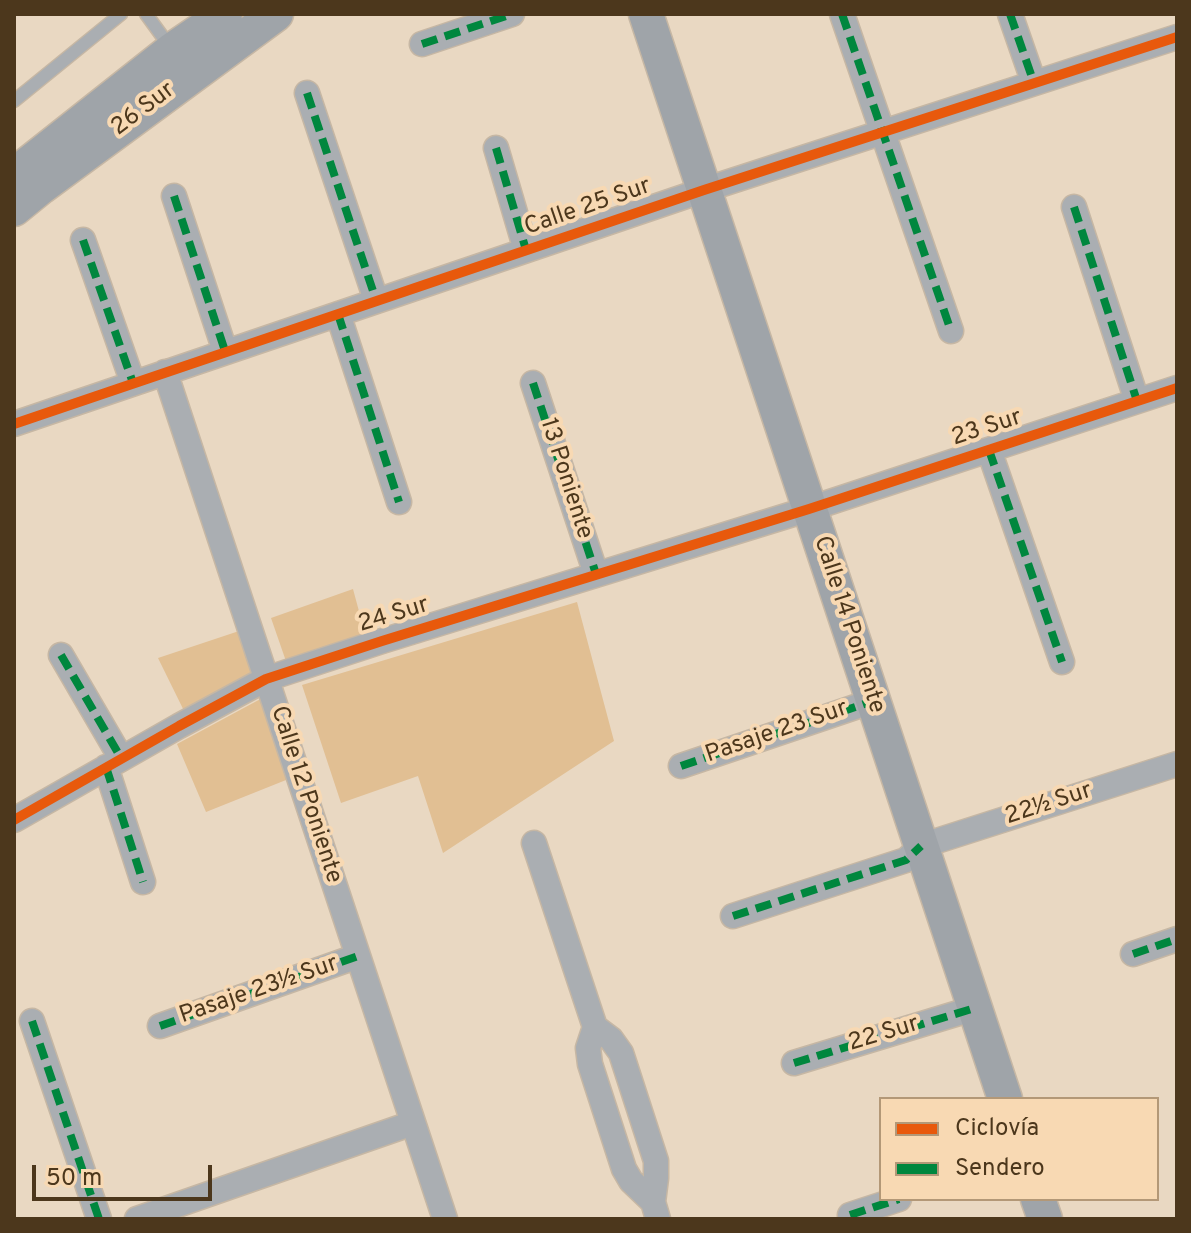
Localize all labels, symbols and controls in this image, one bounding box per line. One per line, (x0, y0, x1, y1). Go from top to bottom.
street label: 26 Sur (107, 77, 181, 143)
street label: Calle 25 Sur (521, 173, 655, 243)
street label: 23 Sur (948, 404, 1026, 454)
street label: 13 Poniente (532, 415, 598, 543)
street label: Calle 14 Poniente (806, 533, 890, 717)
street label: 24 Sur (355, 592, 433, 640)
street label: Pasaje 23 Sur (702, 695, 852, 771)
street label: Calle 12 Poniente (263, 703, 347, 887)
street label: 22½ Sur (1002, 777, 1096, 833)
street label: Pasaje 23½ Sur (176, 950, 342, 1032)
street label: 22 Sur (845, 1011, 923, 1059)
legend (879, 1097, 1159, 1201)
text: Ciclovía (955, 1114, 1039, 1144)
scale bar (36, 1149, 216, 1199)
text: Sendero (955, 1154, 1045, 1184)
text: 50 m (46, 1164, 102, 1194)

